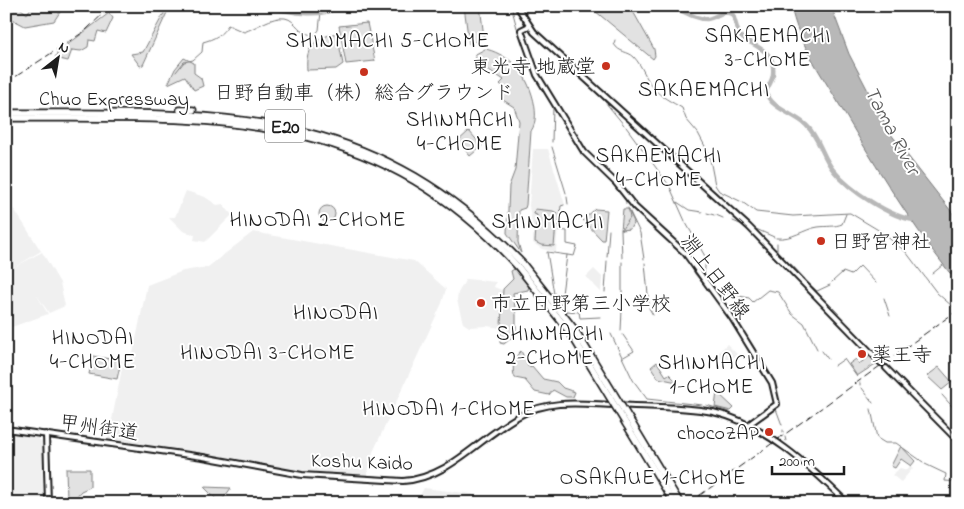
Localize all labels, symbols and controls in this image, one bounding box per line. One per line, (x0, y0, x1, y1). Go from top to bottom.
district label: SAKAEMACHI 3-CHOME (705, 22, 831, 76)
district label: SHINMACHI 5-CHOME (286, 27, 490, 57)
north arrow (32, 32, 82, 82)
text: N (54, 37, 73, 60)
place label: 東光寺 地蔵堂 (471, 54, 596, 83)
marker: 東光寺 地蔵堂 (600, 60, 612, 72)
marker: 日野自動車（株）総合グラウンド (358, 66, 370, 78)
district label: SAKAEMACHI (638, 75, 770, 107)
place label: 日野自動車（株）総合グラウンド (214, 80, 514, 109)
water label: Tama River (855, 81, 928, 183)
street label: Chuo Expressway (39, 86, 189, 115)
district label: SHINMACHI 4-CHOME (406, 106, 514, 160)
road number: E20 (265, 110, 305, 142)
district label: SAKAEMACHI 4-CHOME (596, 142, 722, 196)
district label: HINODAI 2-CHOME (229, 206, 407, 236)
district label: SHINMACHI (492, 207, 604, 239)
street label: 淵上日野線 (672, 229, 756, 326)
place label: 日野宮神社 (831, 229, 931, 258)
marker: 日野宮神社 (815, 235, 827, 247)
place label: 市立日野第三小学校 (491, 291, 671, 320)
marker: 市立日野第三小学校 (475, 297, 487, 309)
district label: HINODAI (293, 298, 379, 330)
district label: SHINMACHI 2-CHOME (496, 320, 604, 374)
district label: HINODAI 4-CHOME (50, 324, 136, 378)
district label: HINODAI 3-CHOME (180, 339, 356, 369)
place label: 薬王寺 (872, 342, 932, 371)
marker: 薬王寺 (856, 348, 868, 360)
district label: SHINMACHI 1-CHOME (658, 349, 766, 403)
district label: HINODAI 1-CHOME (362, 395, 536, 425)
street label: 甲州街道 (57, 410, 140, 449)
place label: chocoZAP (677, 420, 760, 449)
marker: chocoZAP (763, 426, 775, 438)
scale bar (772, 444, 844, 476)
street label: Koshu Kaido (310, 447, 413, 480)
text: 200 m (779, 451, 815, 473)
district label: OSAKAUE 1-CHOME (559, 464, 747, 494)

